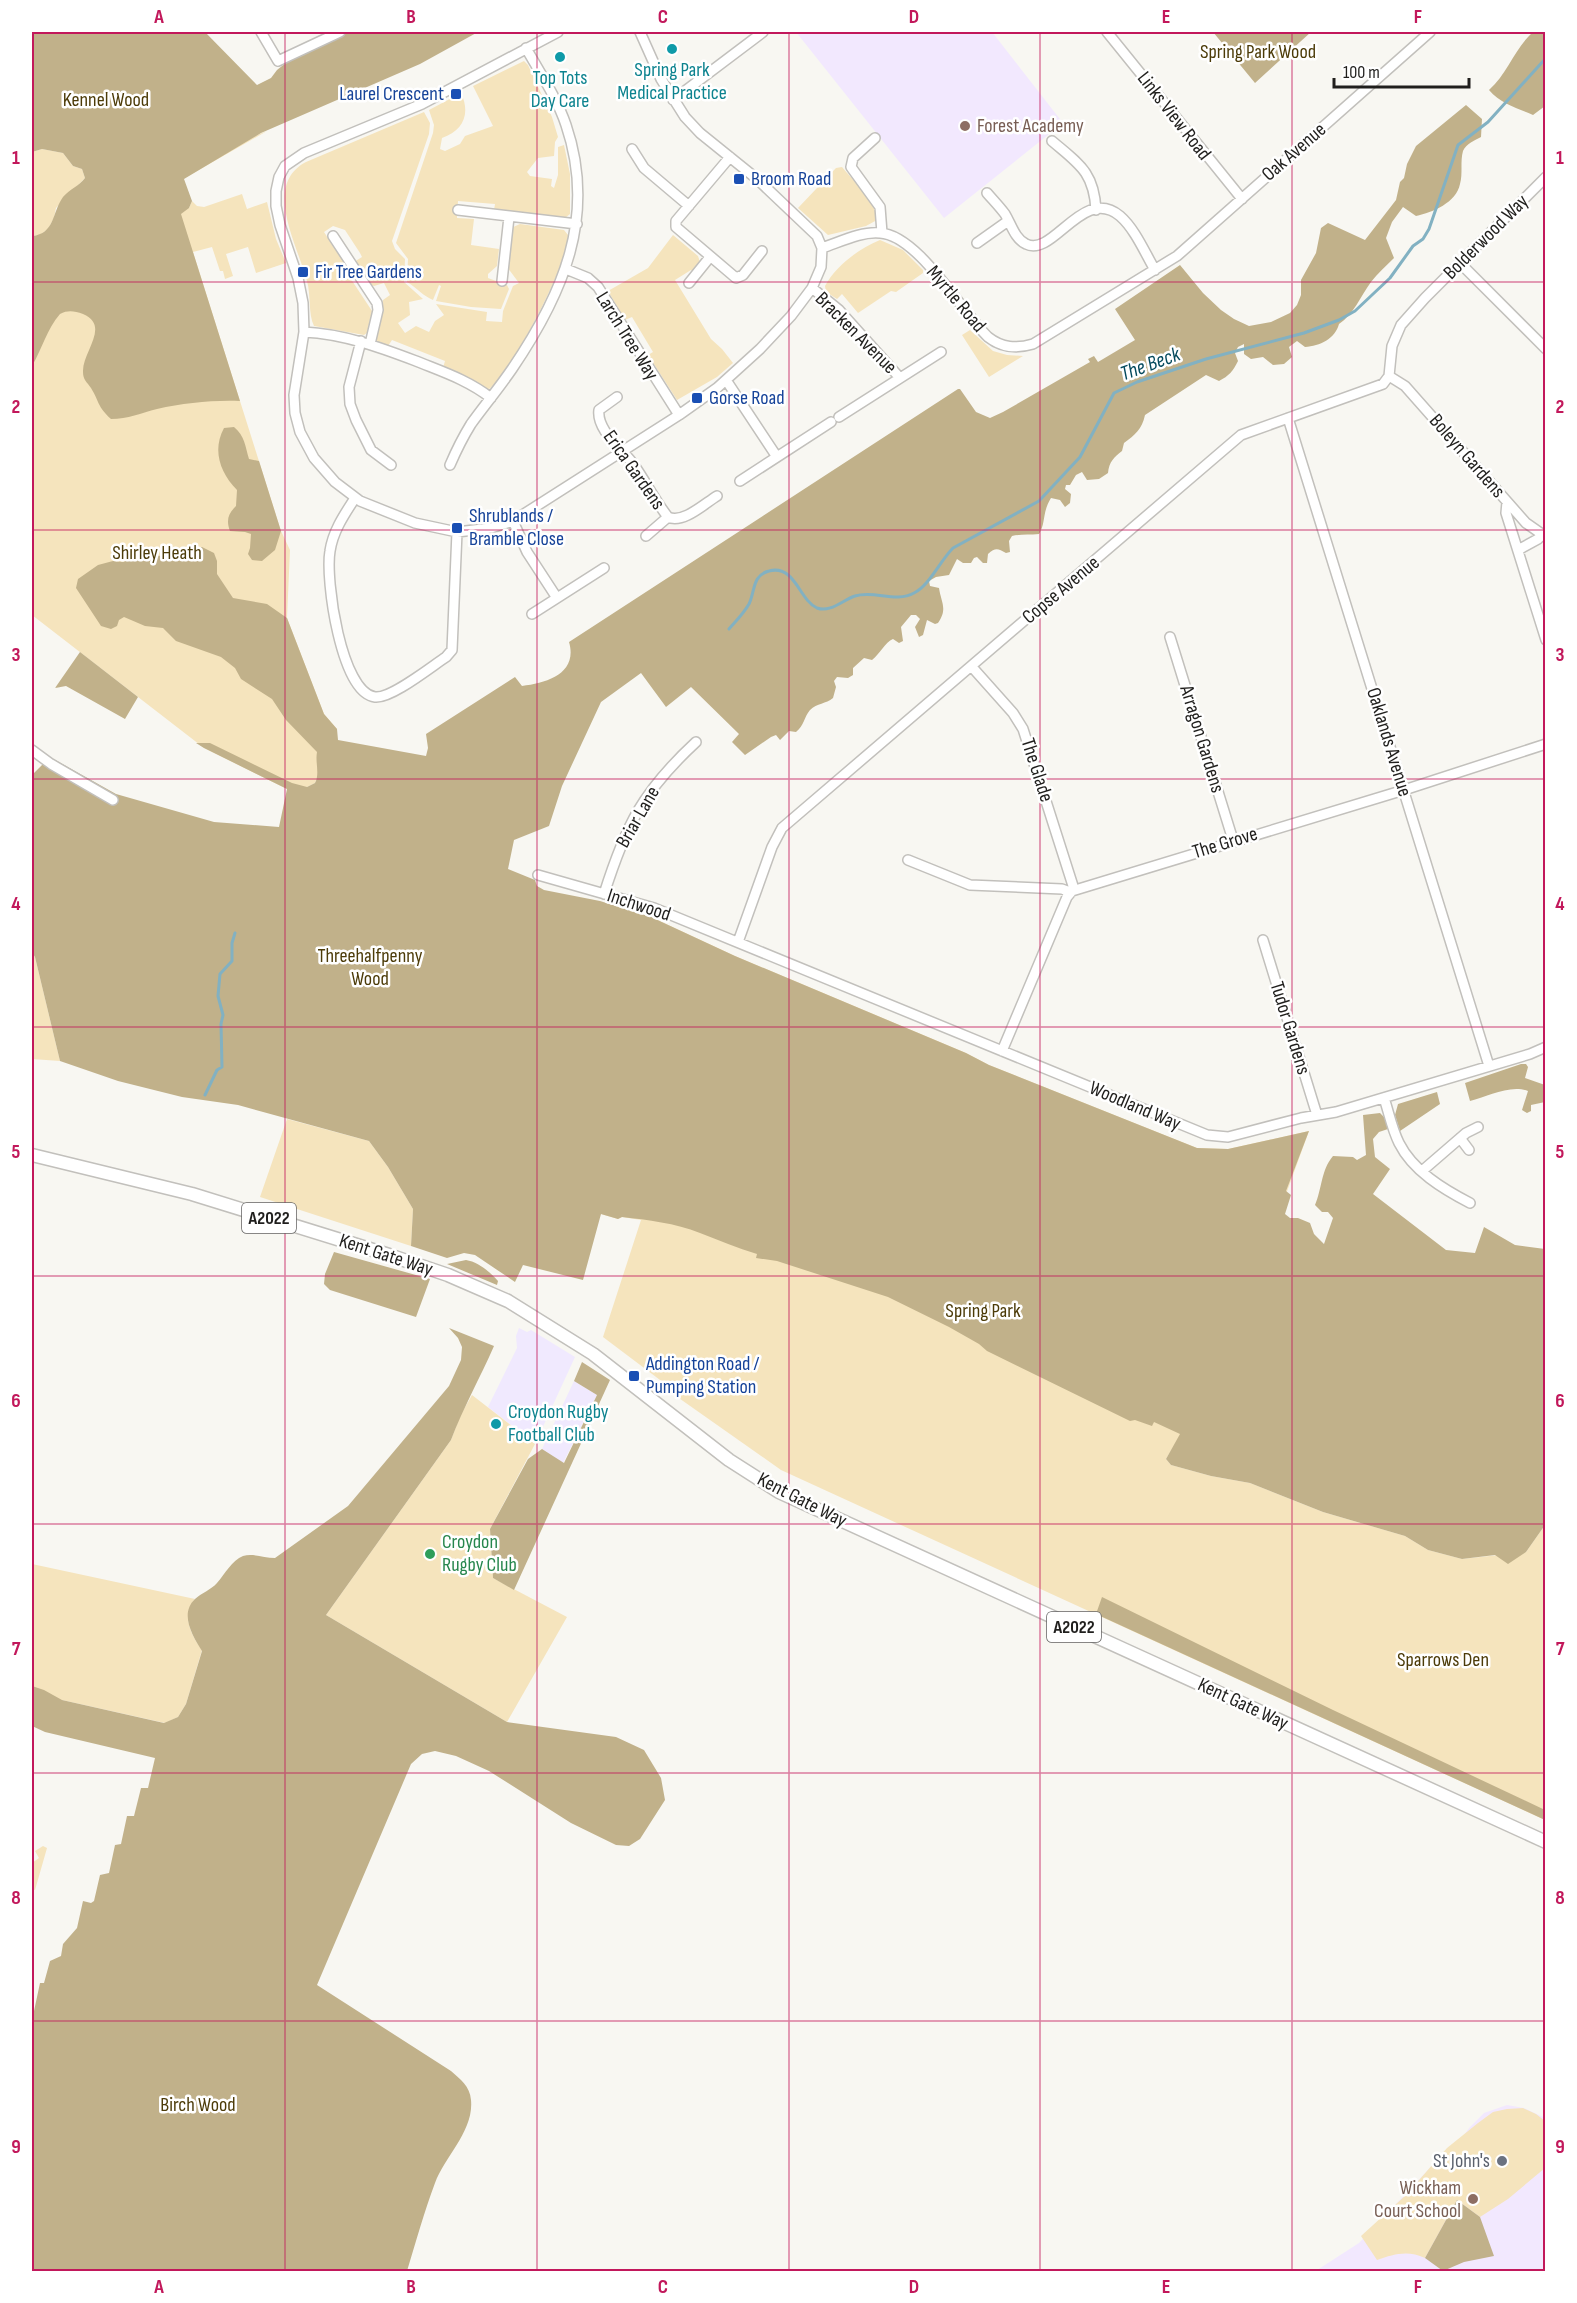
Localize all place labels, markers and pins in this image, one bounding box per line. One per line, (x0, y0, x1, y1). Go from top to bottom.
marker: Spring Park Medical Practice (665, 42, 679, 56)
marker: Top Tots Day Care (553, 50, 567, 64)
place label: Spring Park Medical Practice (617, 58, 727, 105)
place label: Top Tots Day Care (531, 66, 589, 113)
place label: Laurel Crescent (339, 82, 444, 106)
marker: Laurel Crescent (449, 87, 463, 101)
place label: Forest Academy (977, 114, 1084, 138)
marker: Forest Academy (958, 119, 972, 133)
place label: Broom Road (751, 167, 831, 191)
marker: Broom Road (732, 172, 746, 186)
place label: Fir Tree Gardens (315, 260, 422, 284)
marker: Fir Tree Gardens (296, 265, 310, 279)
place label: Gorse Road (709, 386, 784, 410)
marker: Gorse Road (690, 391, 704, 405)
place label: Shrublands / Bramble Close (469, 504, 564, 551)
marker: Shrublands / Bramble Close (450, 521, 464, 535)
place label: Addington Road / Pumping Station (645, 1352, 760, 1399)
marker: Addington Road / Pumping Station (627, 1369, 641, 1383)
place label: Croydon Rugby Football Club (508, 1400, 609, 1447)
marker: Croydon Rugby Football Club (489, 1417, 503, 1431)
place label: Croydon Rugby Club (442, 1530, 517, 1577)
marker: Croydon Rugby Club (423, 1547, 437, 1561)
place label: St John's (1433, 2149, 1490, 2173)
marker: St John's (1495, 2154, 1509, 2168)
place label: Wickham Court School (1374, 2176, 1461, 2223)
marker: Wickham Court School (1466, 2192, 1480, 2206)

